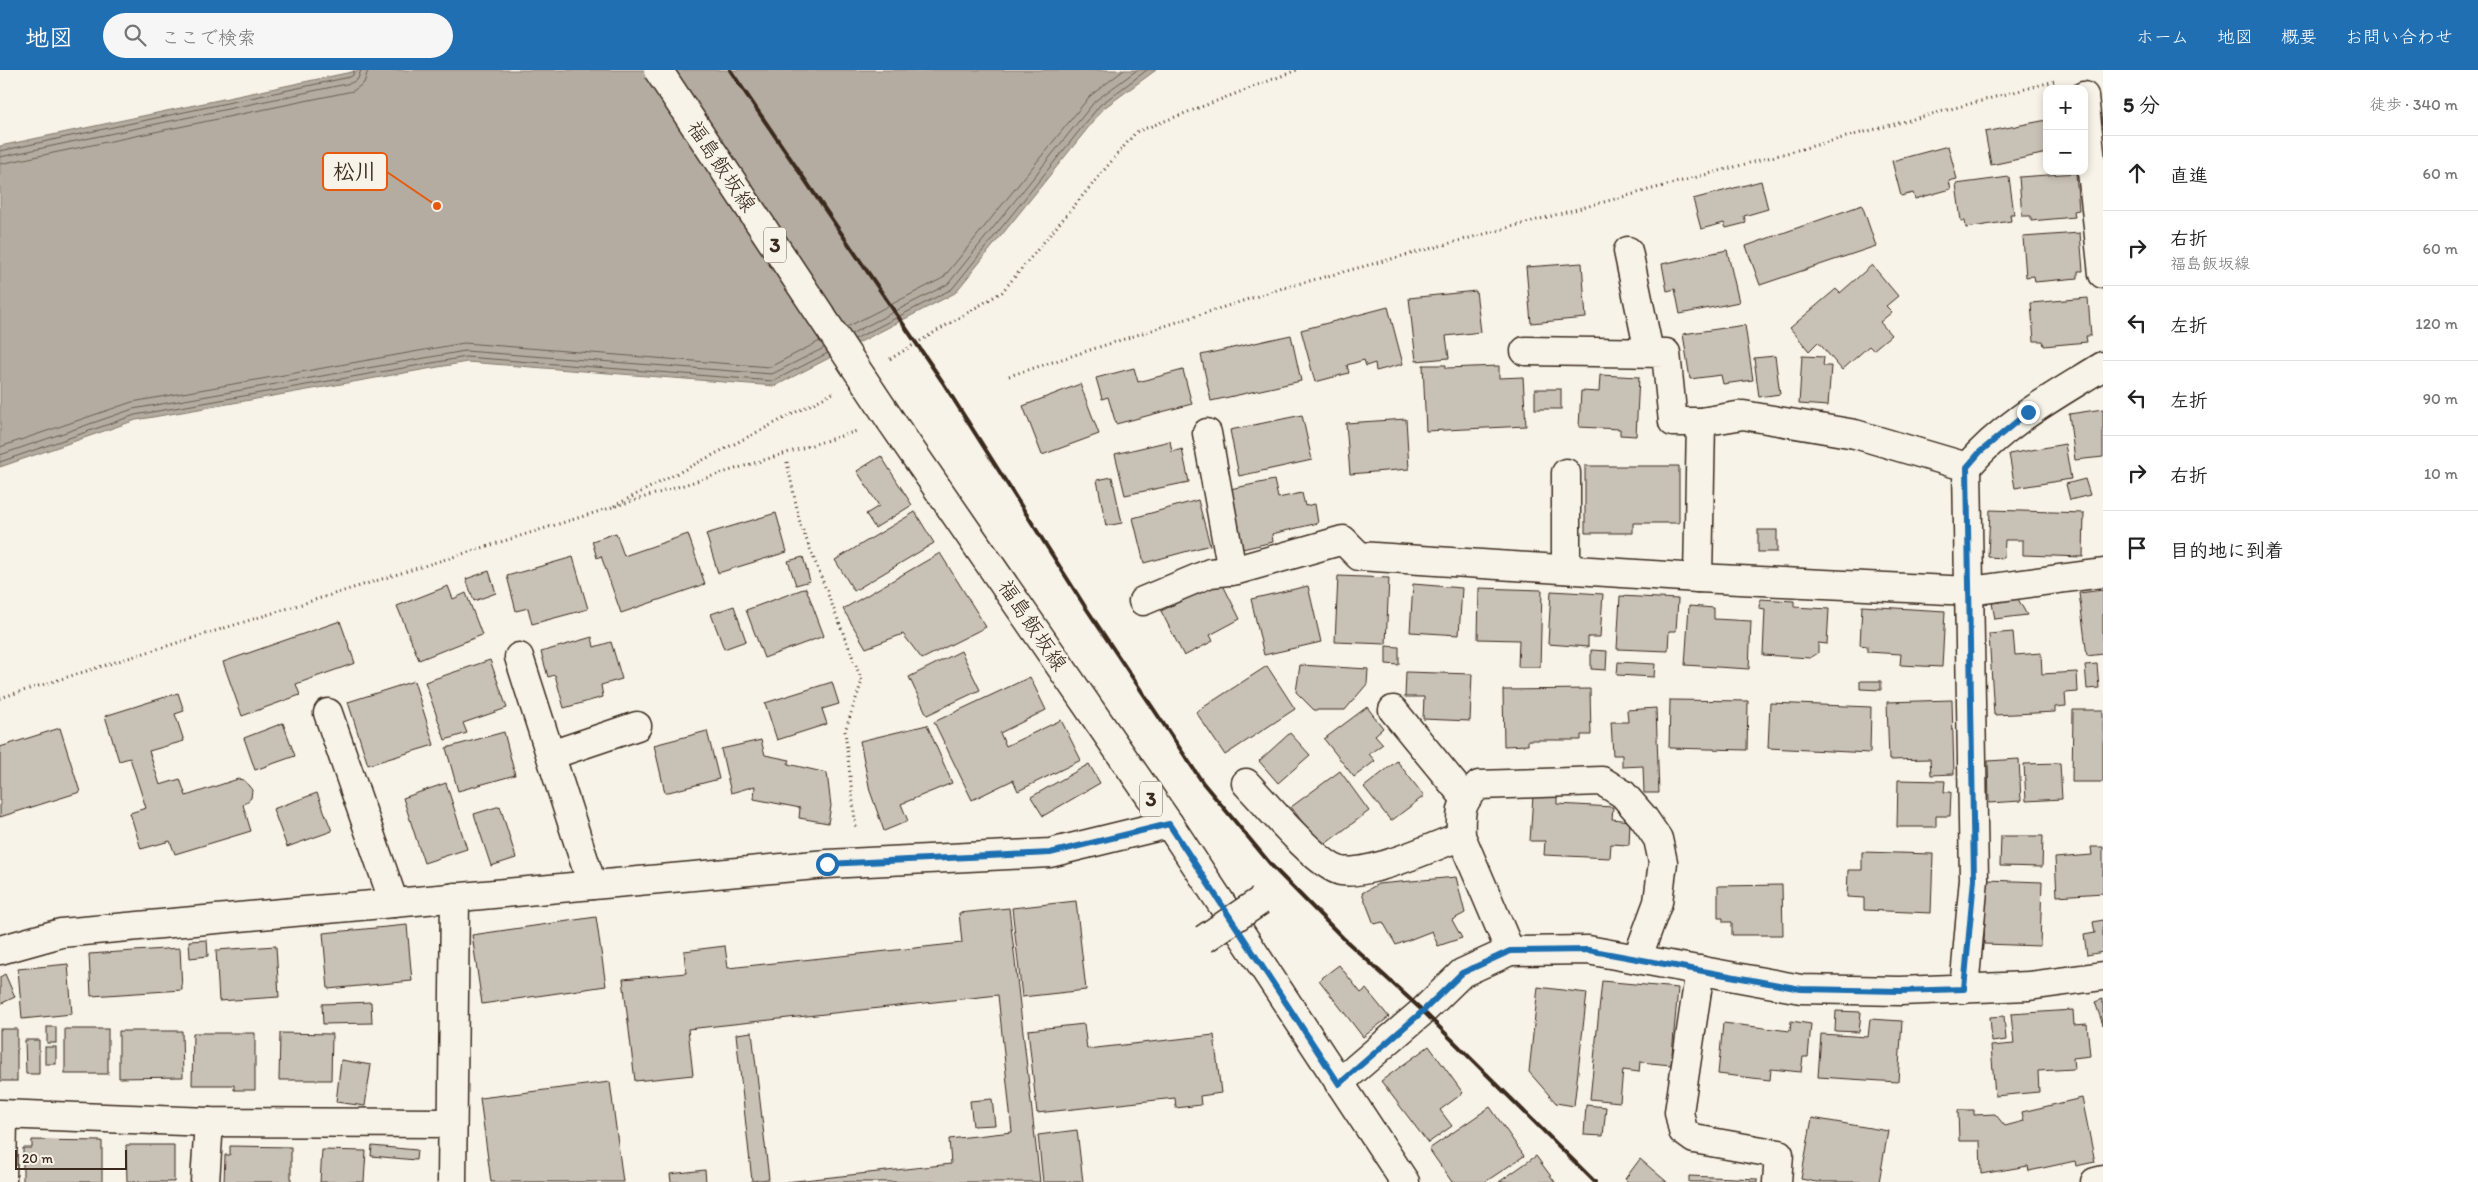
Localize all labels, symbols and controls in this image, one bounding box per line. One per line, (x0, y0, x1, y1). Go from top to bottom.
search box (103, 13, 453, 58)
icon: search (121, 21, 149, 49)
text: 地図 (25, 23, 73, 52)
text: ここで検索 (161, 26, 256, 49)
text: ホーム (2136, 26, 2189, 48)
text: 地図 (2217, 26, 2253, 48)
text: 概要 (2281, 26, 2317, 48)
text: お問い合わせ (2345, 26, 2453, 48)
map controls (2043, 85, 2088, 175)
button: + (2043, 85, 2088, 130)
text: 5 分 (2123, 92, 2160, 117)
text: 徒歩 · 340 m (2370, 95, 2458, 114)
street label: 福島飯坂線 (682, 115, 762, 217)
button: − (2043, 130, 2088, 175)
callout: 松川 (323, 153, 387, 190)
text: 松川 (333, 158, 377, 185)
icon: ahead (2123, 159, 2151, 187)
text: 直進 (2170, 164, 2208, 187)
text: 60 m (2423, 164, 2458, 183)
text: 右折 (2170, 227, 2208, 250)
road number: 3 (764, 228, 786, 262)
icon: right (2123, 234, 2151, 262)
text: 60 m (2423, 239, 2458, 258)
text: 福島飯坂線 (2170, 254, 2250, 273)
icon: left (2123, 309, 2151, 337)
text: 左折 (2170, 314, 2208, 337)
text: 120 m (2415, 314, 2458, 333)
icon: left (2123, 384, 2151, 412)
text: 左折 (2170, 389, 2208, 412)
text: 90 m (2423, 389, 2458, 408)
route end (2017, 401, 2040, 424)
icon: right (2123, 459, 2151, 487)
text: 右折 (2170, 464, 2208, 487)
text: 10 m (2424, 464, 2458, 483)
icon: arrive (2123, 534, 2151, 562)
text: 目的地に到着 (2170, 539, 2284, 562)
street label: 福島飯坂線 (993, 574, 1073, 676)
road number: 3 (1140, 782, 1162, 816)
route start (816, 853, 839, 876)
scale bar (15, 1147, 128, 1170)
text: 20 m (22, 1150, 53, 1167)

